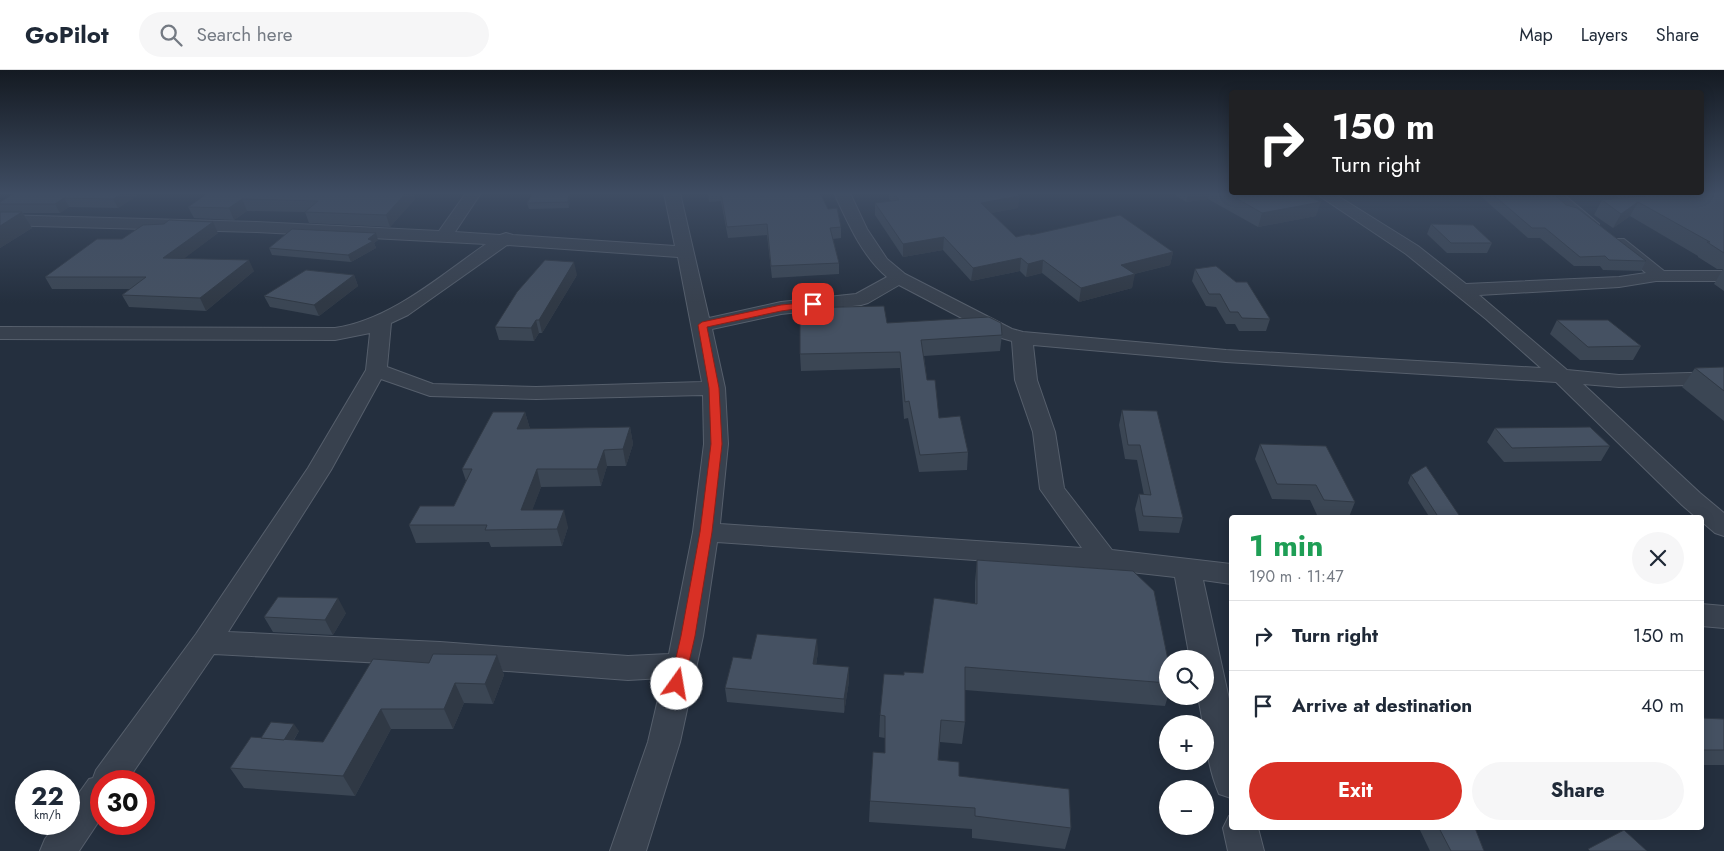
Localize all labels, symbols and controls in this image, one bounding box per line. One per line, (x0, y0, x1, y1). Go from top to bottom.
search box (139, 12, 489, 57)
text: GoPilot (25, 17, 109, 52)
icon: search (157, 21, 185, 49)
text: Search here (197, 21, 293, 48)
text: Map (1519, 22, 1553, 48)
text: Layers (1581, 22, 1628, 48)
text: Share (1656, 22, 1699, 48)
text: 150 m (1332, 102, 1435, 152)
icon: right (1249, 110, 1314, 175)
text: Turn right (1332, 148, 1420, 180)
pin (792, 283, 834, 325)
icon: arrive (799, 290, 827, 318)
text: 1 min (1249, 524, 1323, 567)
button: close (1632, 532, 1684, 584)
text: 190 m · 11:47 (1249, 565, 1344, 588)
icon: right (1249, 622, 1277, 650)
text: Turn right (1292, 622, 1378, 649)
text: 150 m (1633, 622, 1684, 649)
map controls (1159, 650, 1214, 835)
button: search (1159, 650, 1214, 705)
position arrow (650, 657, 702, 709)
icon: arrive (1249, 692, 1277, 720)
text: Arrive at destination (1292, 692, 1472, 719)
text: 40 m (1641, 692, 1684, 719)
button: + (1159, 715, 1214, 770)
button: Exit (1249, 762, 1462, 820)
button: Share (1472, 762, 1684, 820)
speed limit sign: 30 (90, 770, 155, 835)
text: 22 (31, 778, 64, 814)
button: − (1159, 780, 1214, 835)
text: km/h (34, 806, 61, 824)

